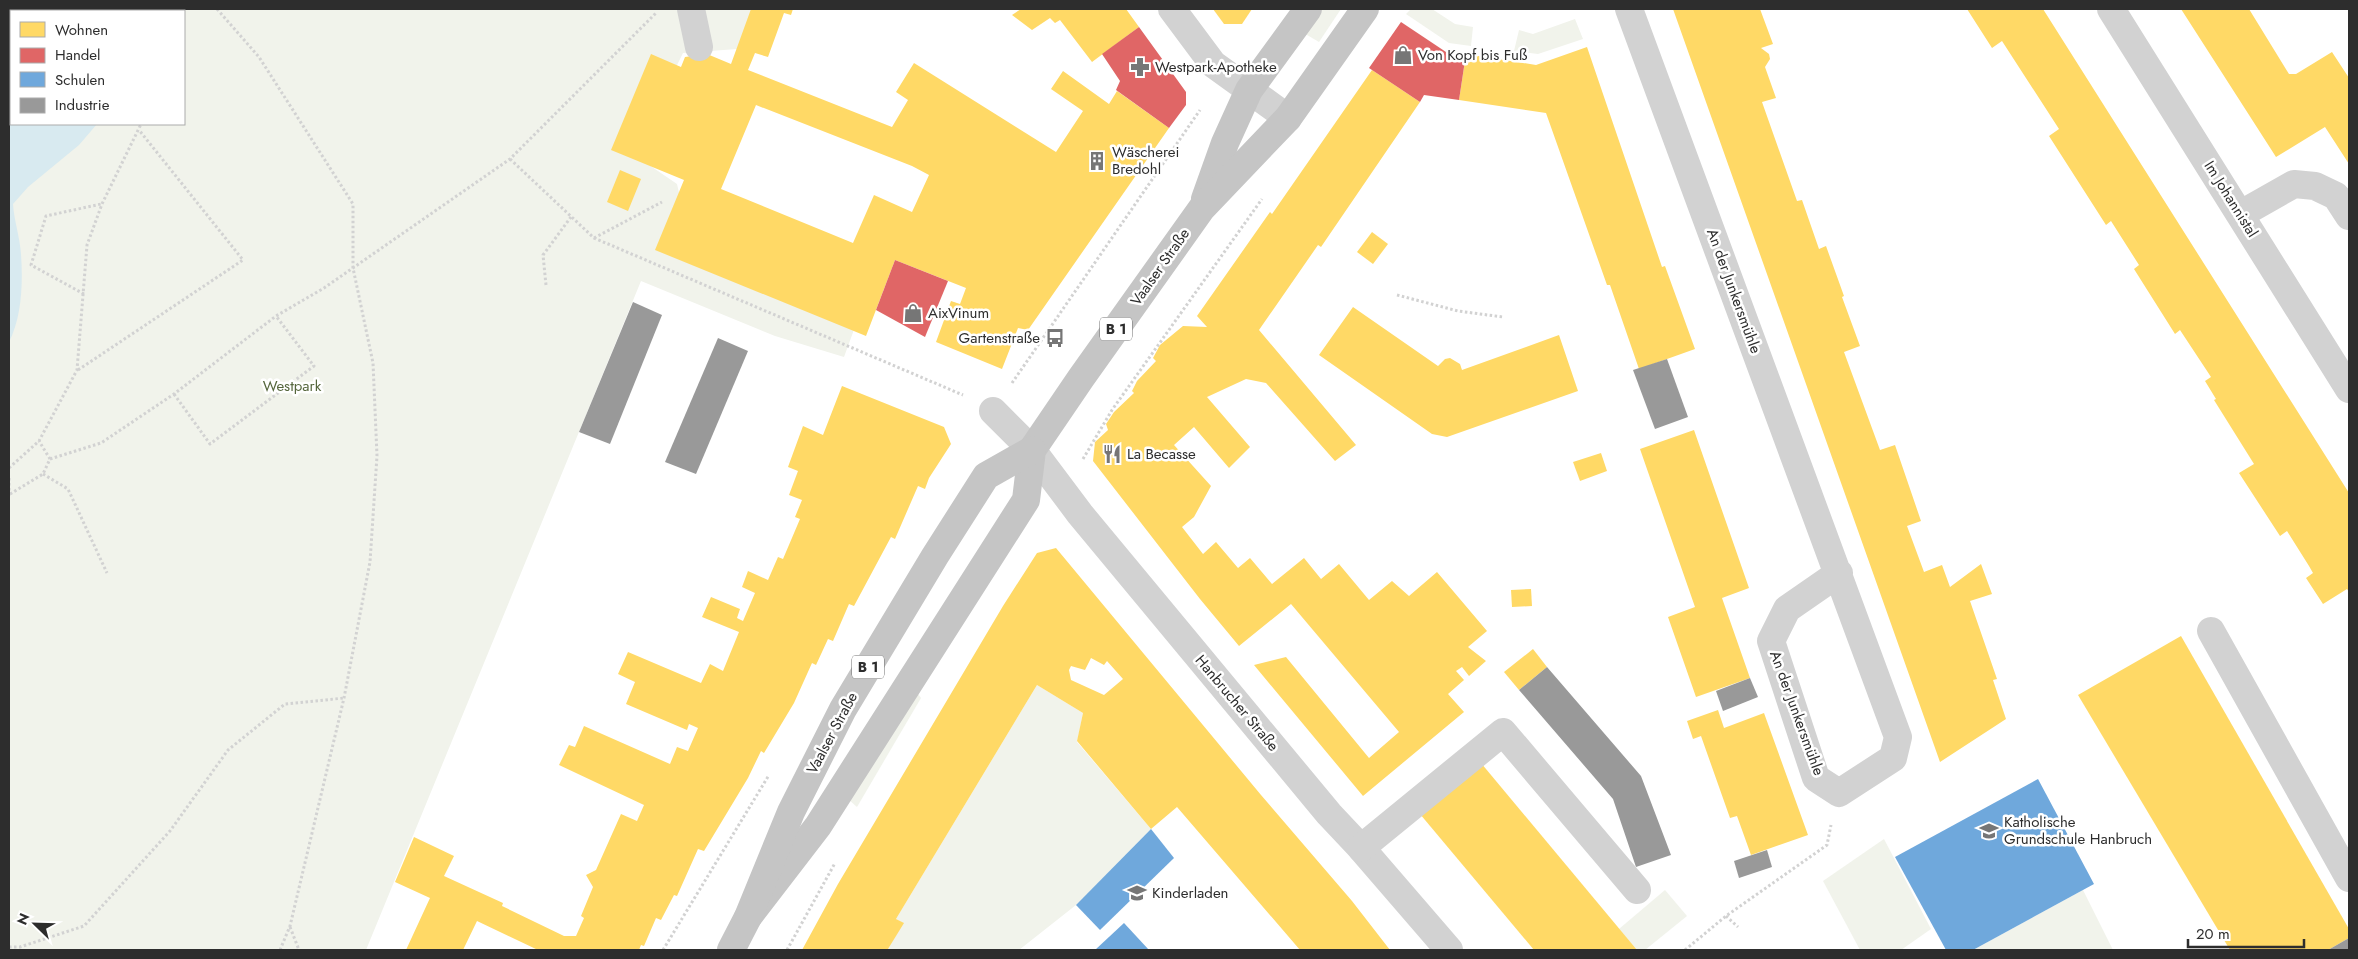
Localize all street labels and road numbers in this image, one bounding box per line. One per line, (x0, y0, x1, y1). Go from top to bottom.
street label: Im Johannistal (2199, 156, 2263, 242)
street label: Vaalser Straße (1125, 224, 1195, 310)
street label: An der Junkersmühle (1701, 225, 1767, 357)
road number: B 1 (1100, 318, 1132, 340)
street label: An der Junkersmühle (1764, 647, 1830, 779)
street label: Hanbrucher Straße (1190, 650, 1284, 756)
road number: B 1 (852, 656, 884, 679)
street label: Vaalser Straße (801, 688, 863, 778)

